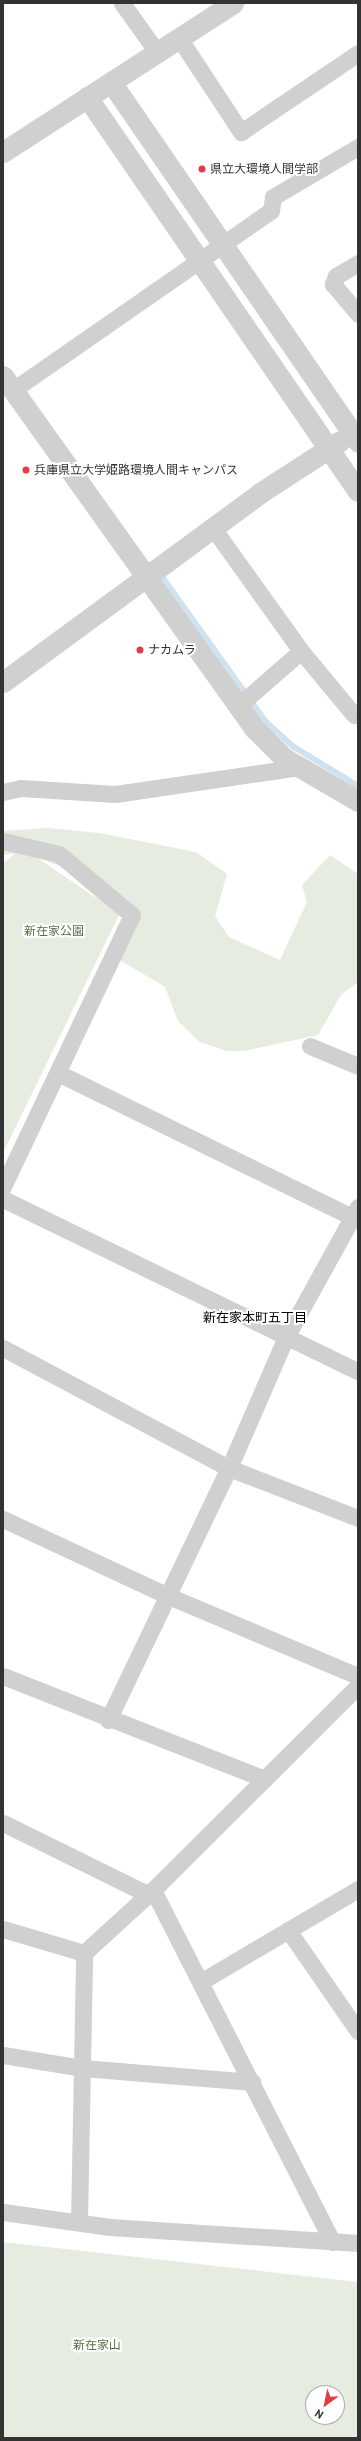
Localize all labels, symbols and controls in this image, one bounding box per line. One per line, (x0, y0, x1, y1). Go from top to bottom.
place label: 県立大環境人間学部 (210, 162, 318, 176)
marker: 県立大環境人間学部 (197, 164, 207, 174)
place label: 兵庫県立大学姫路環境人間キャンパス (34, 463, 238, 477)
marker: 兵庫県立大学姫路環境人間キャンパス (21, 465, 31, 475)
place label: ナカムラ (148, 643, 196, 657)
marker: ナカムラ (135, 645, 145, 655)
park label: 新在家公園 (24, 924, 84, 938)
district label: 新在家本町五丁目 (203, 1310, 307, 1326)
park label: 新在家山 (73, 2338, 121, 2352)
north arrow (305, 2385, 345, 2425)
text: N (312, 2406, 326, 2422)

